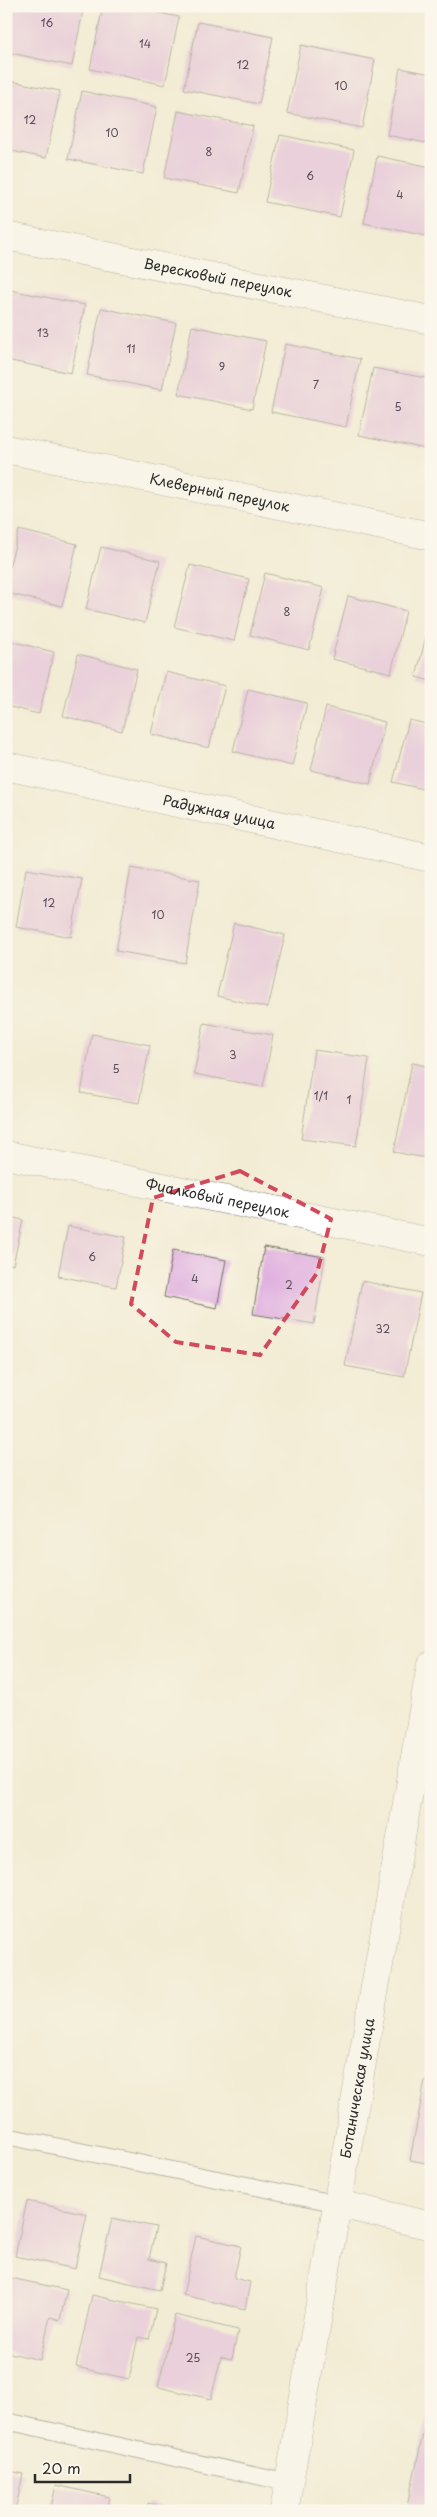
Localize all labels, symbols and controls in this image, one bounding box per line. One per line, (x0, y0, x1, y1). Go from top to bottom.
house number: 16 (41, 14, 54, 31)
house number: 14 (139, 35, 151, 52)
house number: 12 (237, 56, 250, 73)
house number: 10 (335, 77, 347, 94)
house number: 12 (24, 111, 37, 128)
house number: 10 (106, 124, 118, 141)
house number: 8 (206, 143, 213, 160)
house number: 6 (306, 167, 314, 184)
house number: 4 (396, 186, 404, 203)
street label: Вересковый переулок (142, 252, 295, 302)
house number: 13 (37, 324, 49, 341)
house number: 11 (126, 340, 136, 357)
house number: 9 (219, 358, 225, 375)
house number: 7 (313, 376, 319, 393)
house number: 5 (394, 398, 402, 415)
street label: Клеверный переулок (148, 468, 292, 517)
house number: 8 (284, 603, 291, 620)
street label: Радужная улица (161, 789, 278, 834)
house number: 12 (43, 894, 56, 911)
house number: 10 (152, 906, 164, 923)
house number: 3 (229, 1046, 237, 1063)
house number: 5 (112, 1060, 120, 1077)
house number: 1/1 (314, 1087, 328, 1104)
house number: 1 (347, 1091, 352, 1108)
street label: Фиалковый переулок (144, 1173, 292, 1223)
house number: 6 (88, 1248, 96, 1265)
house number: 4 (191, 1270, 199, 1287)
house number: 2 (285, 1276, 293, 1293)
house number: 32 (376, 1320, 391, 1337)
street label: Ботаническая улица (334, 2016, 380, 2160)
house number: 25 (186, 2349, 200, 2366)
scale bar (35, 2452, 130, 2484)
text: 20 m (42, 2456, 81, 2479)

